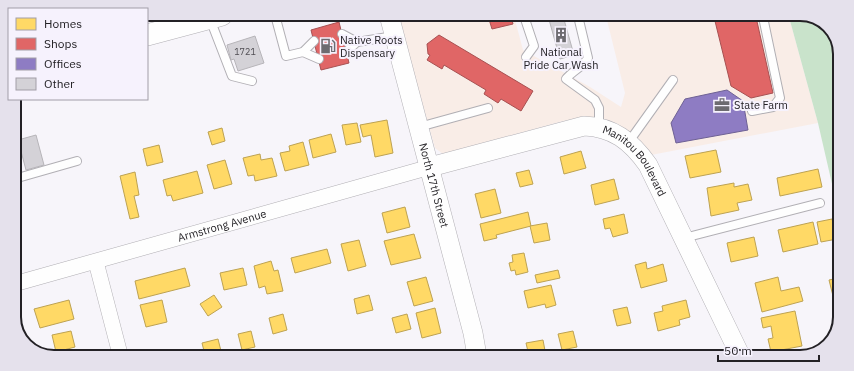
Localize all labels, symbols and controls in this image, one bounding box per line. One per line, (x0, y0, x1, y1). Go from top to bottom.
legend (8, 8, 148, 100)
text: Homes (44, 16, 82, 31)
building icon: National Pride Car Wash (552, 26, 570, 44)
place label: Native Roots Dispensary (340, 33, 403, 60)
text: Shops (44, 36, 77, 51)
fuel station icon: Native Roots Dispensary (319, 37, 337, 55)
place label: National Pride Car Wash (524, 45, 598, 72)
house number: 1721 (234, 46, 256, 57)
text: Offices (44, 56, 82, 71)
text: Other (44, 76, 75, 91)
office icon: State Farm (713, 96, 731, 114)
place label: State Farm (734, 98, 788, 112)
street label: Manitou Boulevard (601, 122, 669, 199)
street label: North 17th Street (416, 141, 452, 229)
street label: Armstrong Avenue (176, 206, 268, 245)
scale bar (718, 337, 819, 363)
text: 50 m (724, 343, 752, 358)

